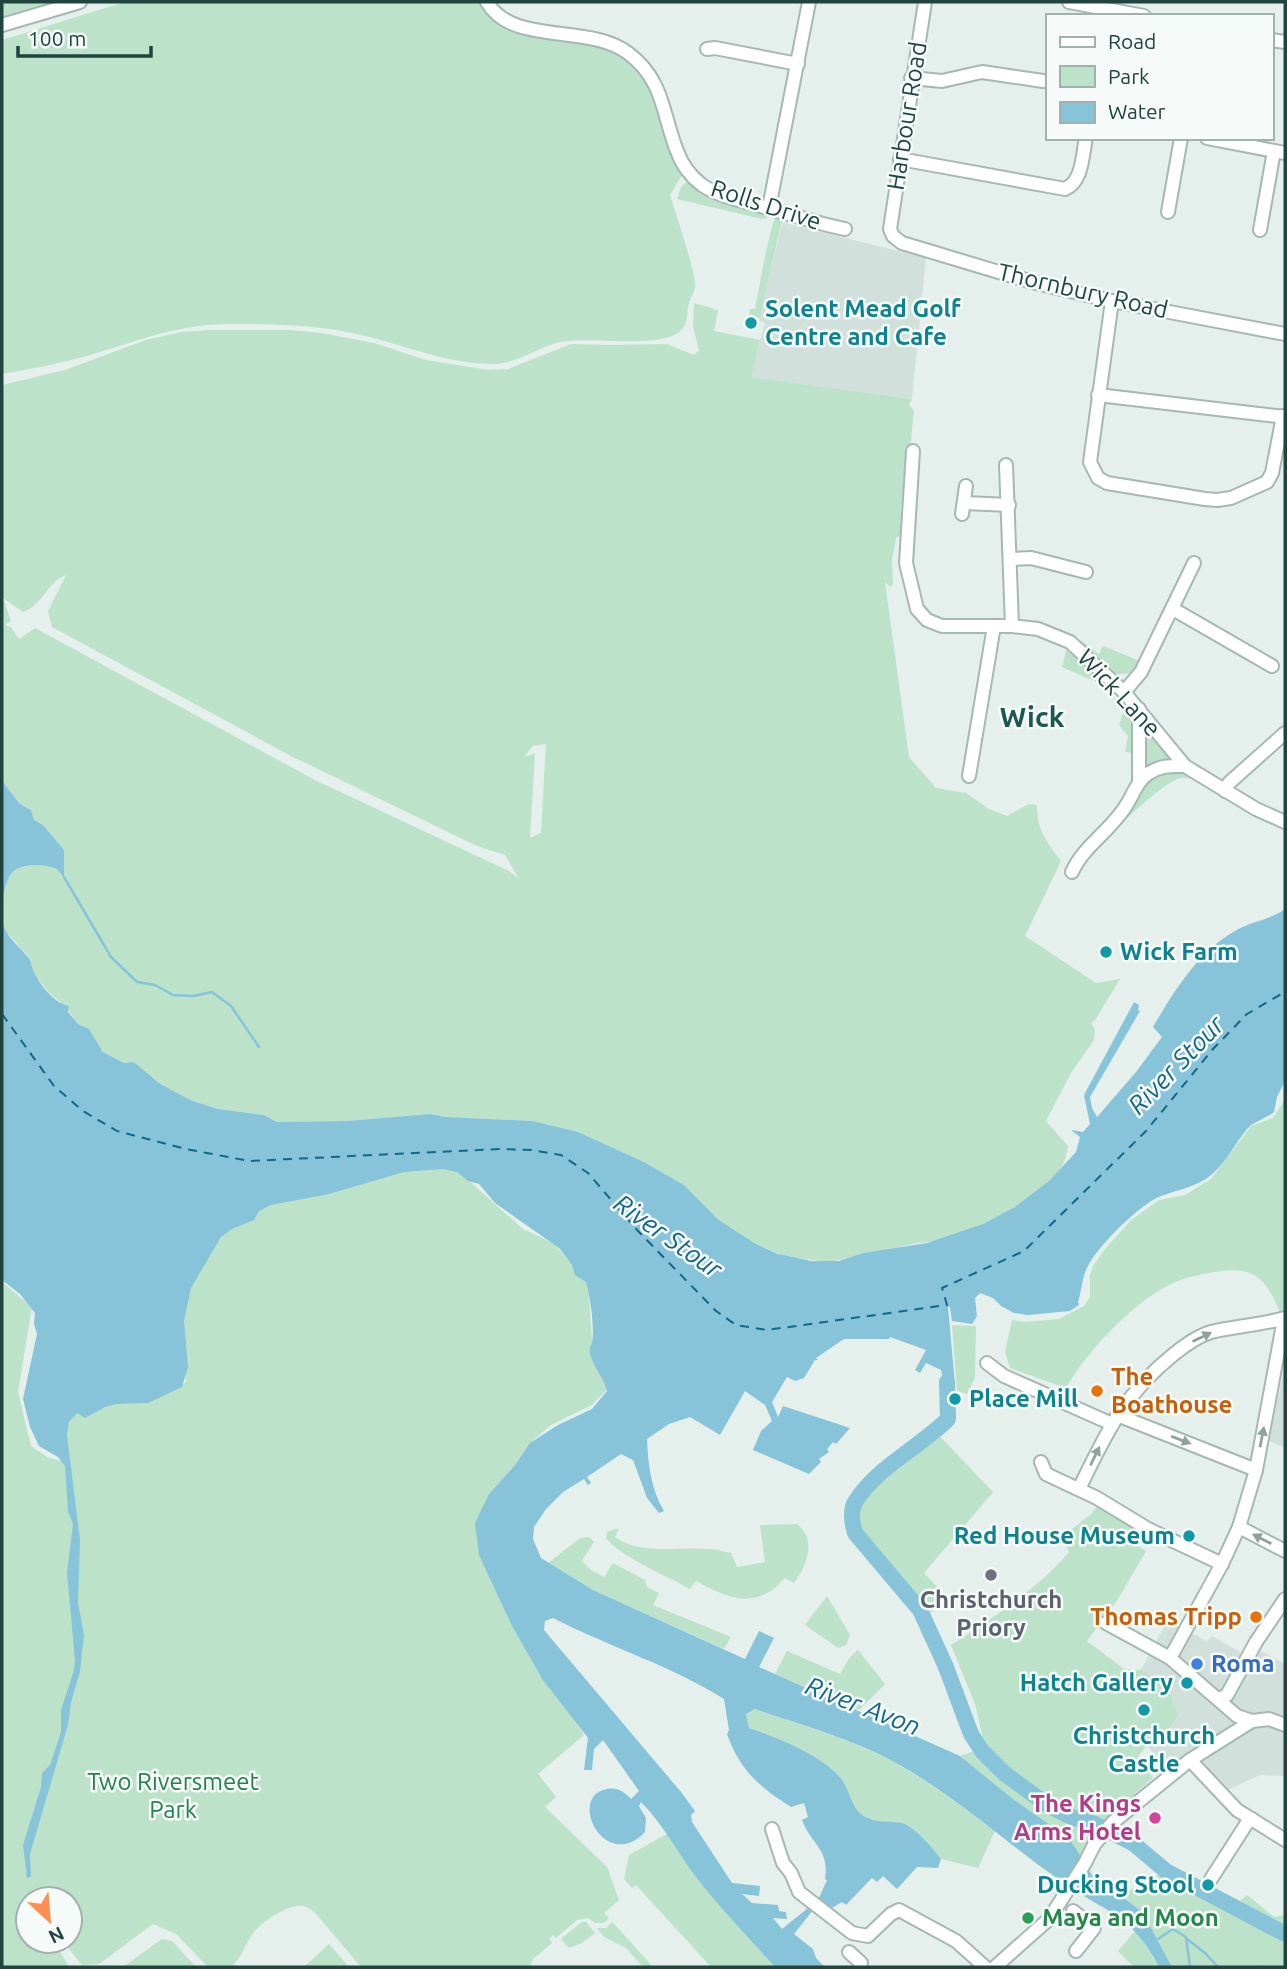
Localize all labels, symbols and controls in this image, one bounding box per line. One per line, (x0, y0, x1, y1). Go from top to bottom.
scale bar (18, 14, 150, 58)
legend (1046, 14, 1273, 140)
text: 100 m (28, 26, 86, 50)
text: Road (1108, 29, 1156, 53)
street label: Harbour Road (881, 40, 932, 192)
text: Park (1108, 64, 1150, 88)
text: Water (1108, 99, 1166, 123)
street label: Rolls Drive (708, 174, 825, 235)
street label: Thornbury Road (995, 258, 1171, 323)
place label: Solent Mead Golf Centre and Cafe (765, 295, 962, 350)
marker: Solent Mead Golf Centre and Cafe (743, 315, 759, 331)
street label: Wick Lane (1072, 644, 1166, 742)
district label: Wick (1000, 701, 1065, 732)
place label: Wick Farm (1120, 938, 1238, 965)
marker: Wick Farm (1098, 944, 1114, 960)
water label: River Stour (1122, 1009, 1230, 1120)
water label: River Stour (609, 1188, 729, 1284)
one-way arrow (1192, 1332, 1212, 1343)
place label: The Boathouse (1111, 1363, 1232, 1418)
marker: The Boathouse (1089, 1383, 1105, 1399)
place label: Place Mill (969, 1385, 1078, 1412)
marker: Place Mill (947, 1391, 963, 1407)
one-way arrow (1257, 1426, 1268, 1448)
one-way arrow (1170, 1435, 1191, 1446)
one-way arrow (1089, 1446, 1100, 1466)
place label: Red House Museum (954, 1522, 1175, 1549)
marker: Red House Museum (1181, 1528, 1197, 1544)
one-way arrow (1252, 1533, 1272, 1545)
marker: Christchurch Priory (983, 1567, 999, 1583)
place label: Christchurch Priory (920, 1586, 1062, 1641)
place label: Thomas Tripp (1090, 1603, 1242, 1630)
marker: Thomas Tripp (1248, 1609, 1264, 1625)
place label: Roma (1211, 1650, 1274, 1677)
marker: Roma (1189, 1656, 1205, 1672)
place label: Hatch Gallery (1020, 1669, 1173, 1696)
water label: River Avon (802, 1670, 925, 1741)
marker: Hatch Gallery (1179, 1675, 1195, 1691)
marker: Christchurch Castle (1136, 1702, 1152, 1718)
place label: Christchurch Castle (1073, 1722, 1215, 1777)
park label: Two Riversmeet Park (87, 1768, 259, 1823)
place label: The Kings Arms Hotel (1014, 1790, 1141, 1845)
marker: The Kings Arms Hotel (1147, 1810, 1163, 1826)
place label: Ducking Stool (1037, 1871, 1194, 1898)
marker: Ducking Stool (1200, 1877, 1216, 1893)
north arrow (14, 1885, 84, 1955)
place label: Maya and Moon (1042, 1904, 1219, 1931)
marker: Maya and Moon (1020, 1910, 1036, 1926)
text: N (45, 1922, 68, 1948)

